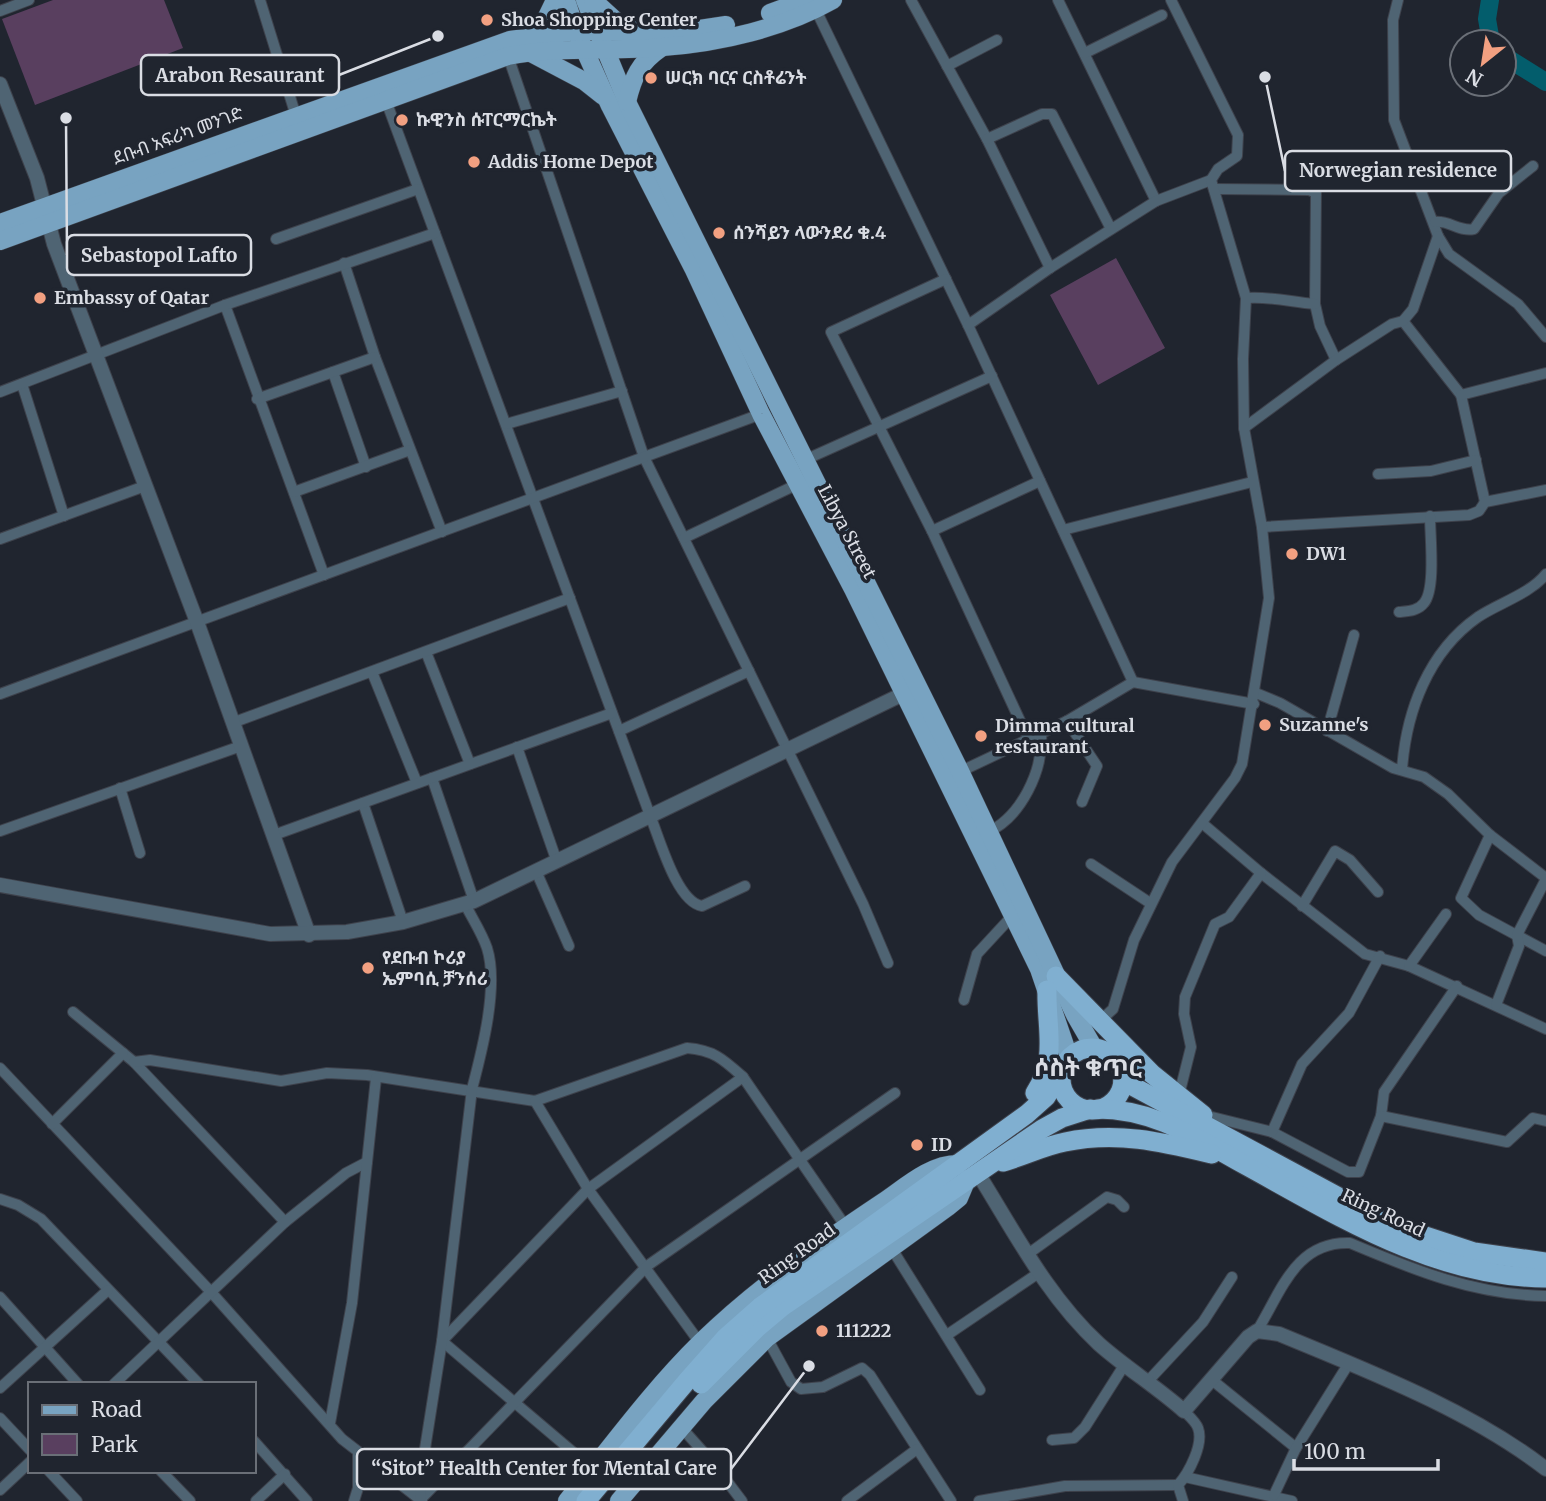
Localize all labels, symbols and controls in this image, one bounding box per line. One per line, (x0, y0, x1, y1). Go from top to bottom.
place label: Shoa Shopping Center (501, 8, 697, 31)
marker: Shoa Shopping Center (479, 12, 495, 28)
north arrow (1448, 28, 1518, 98)
callout: Arabon Resaurant (141, 55, 339, 95)
text: Arabon Resaurant (154, 63, 325, 87)
text: N (1462, 64, 1487, 92)
place label: ሠርክ ባርና ርስቶሬንት (665, 66, 807, 89)
marker: ሠርክ ባርና ርስቶሬንት (643, 70, 659, 86)
street label: ደቡብ አፍሪካ መንገድ (109, 101, 246, 170)
place label: ኩዊንስ ሱፐርማርኬት (416, 108, 557, 131)
marker: ኩዊንስ ሱፐርማርኬት (394, 112, 410, 128)
place label: Addis Home Depot (487, 150, 654, 173)
callout: Norwegian residence (1285, 151, 1511, 191)
marker: Addis Home Depot (466, 154, 482, 170)
text: Norwegian residence (1299, 158, 1497, 182)
place label: ሰንሻይን ላውንደሪ ቁ.4 (733, 221, 887, 244)
marker: ሰንሻይን ላውንደሪ ቁ.4 (711, 225, 727, 241)
callout: Sebastopol Lafto (67, 235, 251, 275)
text: Sebastopol Lafto (81, 243, 237, 267)
place label: Embassy of Qatar (54, 286, 209, 309)
marker: Embassy of Qatar (32, 290, 48, 306)
street label: Libya Street (813, 481, 882, 583)
place label: DW1 (1306, 542, 1346, 565)
marker: DW1 (1284, 546, 1300, 562)
place label: Suzanne's (1279, 713, 1369, 736)
place label: Dimma cultural restaurant (995, 714, 1135, 758)
marker: Suzanne's (1257, 717, 1273, 733)
marker: Dimma cultural restaurant (973, 728, 989, 744)
place label: የደቡብ ኮሪያ ኤምባሲ ቻንሰሪ (382, 946, 488, 990)
marker: የደቡብ ኮሪያ ኤምባሲ ቻንሰሪ (360, 960, 376, 976)
district label: ሶስት ቁጥር (1034, 1052, 1143, 1083)
place label: ID (931, 1133, 952, 1156)
marker: ID (909, 1137, 925, 1153)
street label: Ring Road (1338, 1183, 1429, 1242)
street label: Ring Road (754, 1218, 840, 1289)
place label: 111222 (836, 1319, 891, 1342)
marker: 111222 (814, 1323, 830, 1339)
legend (28, 1382, 256, 1473)
text: Road (91, 1396, 142, 1423)
scale bar (1294, 1428, 1438, 1472)
text: Park (91, 1431, 138, 1458)
text: 100 m (1304, 1438, 1366, 1465)
callout: “Sitot” Health Center for Mental Care (357, 1449, 731, 1489)
text: “Sitot” Health Center for Mental Care (371, 1456, 717, 1480)

